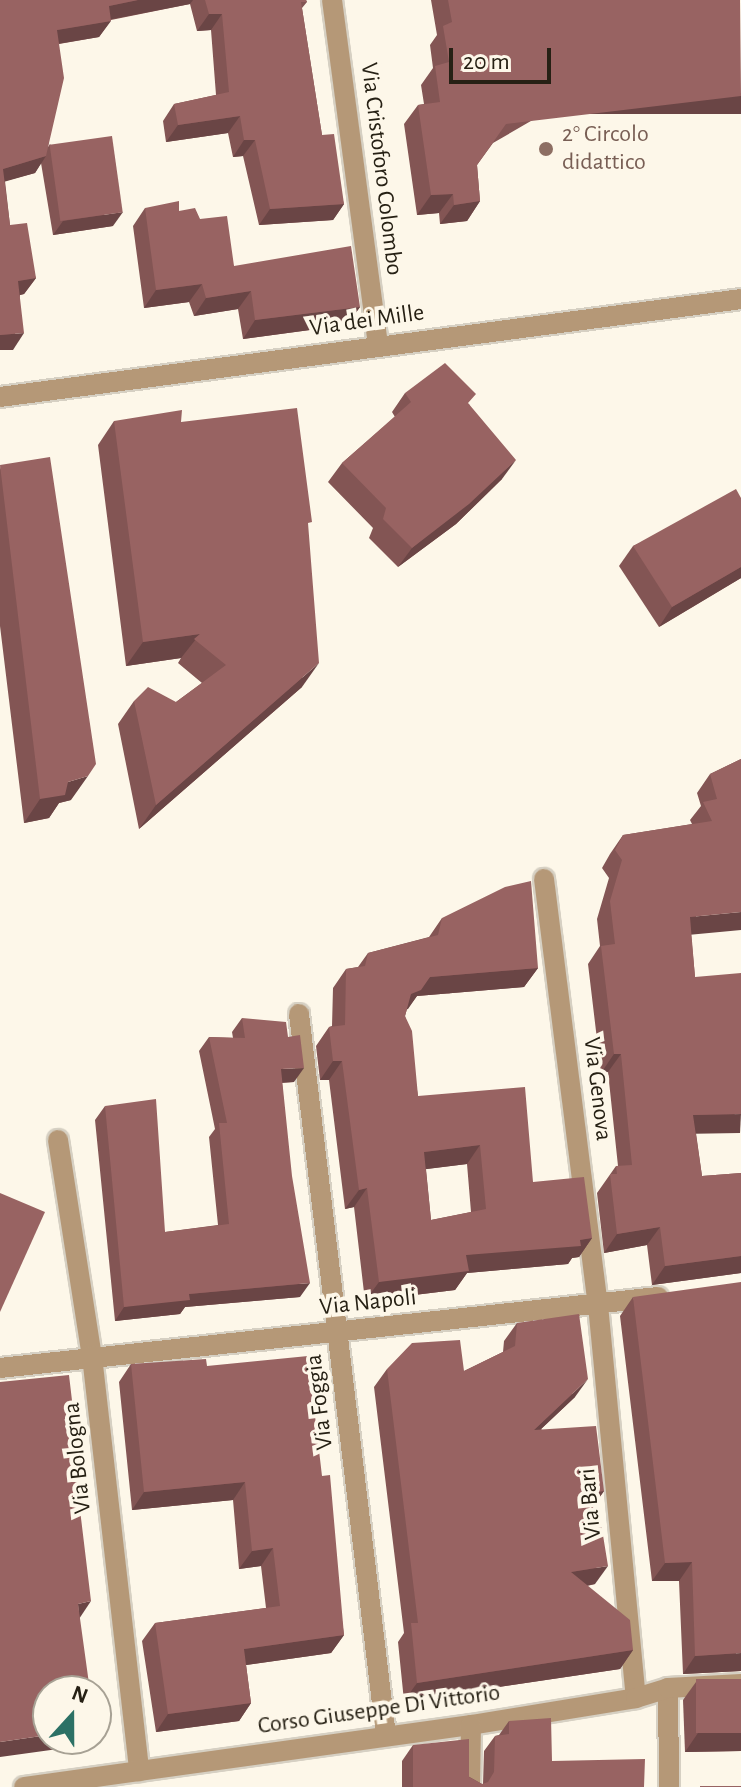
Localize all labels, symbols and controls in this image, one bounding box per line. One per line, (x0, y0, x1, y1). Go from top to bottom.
scale bar (453, 32, 555, 82)
text: 20 m (463, 50, 510, 74)
street label: Via Cristoforo Colombo (354, 61, 408, 277)
place label: 2° Circolo didattico (562, 121, 649, 177)
marker: 2° Circolo didattico (537, 140, 555, 158)
street label: Via dei Mille (308, 299, 426, 343)
street label: Via Genova (576, 1036, 618, 1142)
street label: Via Napoli (318, 1284, 418, 1322)
street label: Via Foggia (300, 1353, 340, 1451)
street label: Via Bologna (58, 1401, 98, 1515)
street label: Via Bari (574, 1467, 608, 1541)
north arrow (32, 1675, 112, 1755)
street label: Corso Giuseppe Di Vittorio (256, 1679, 502, 1741)
text: N (69, 1681, 91, 1707)

